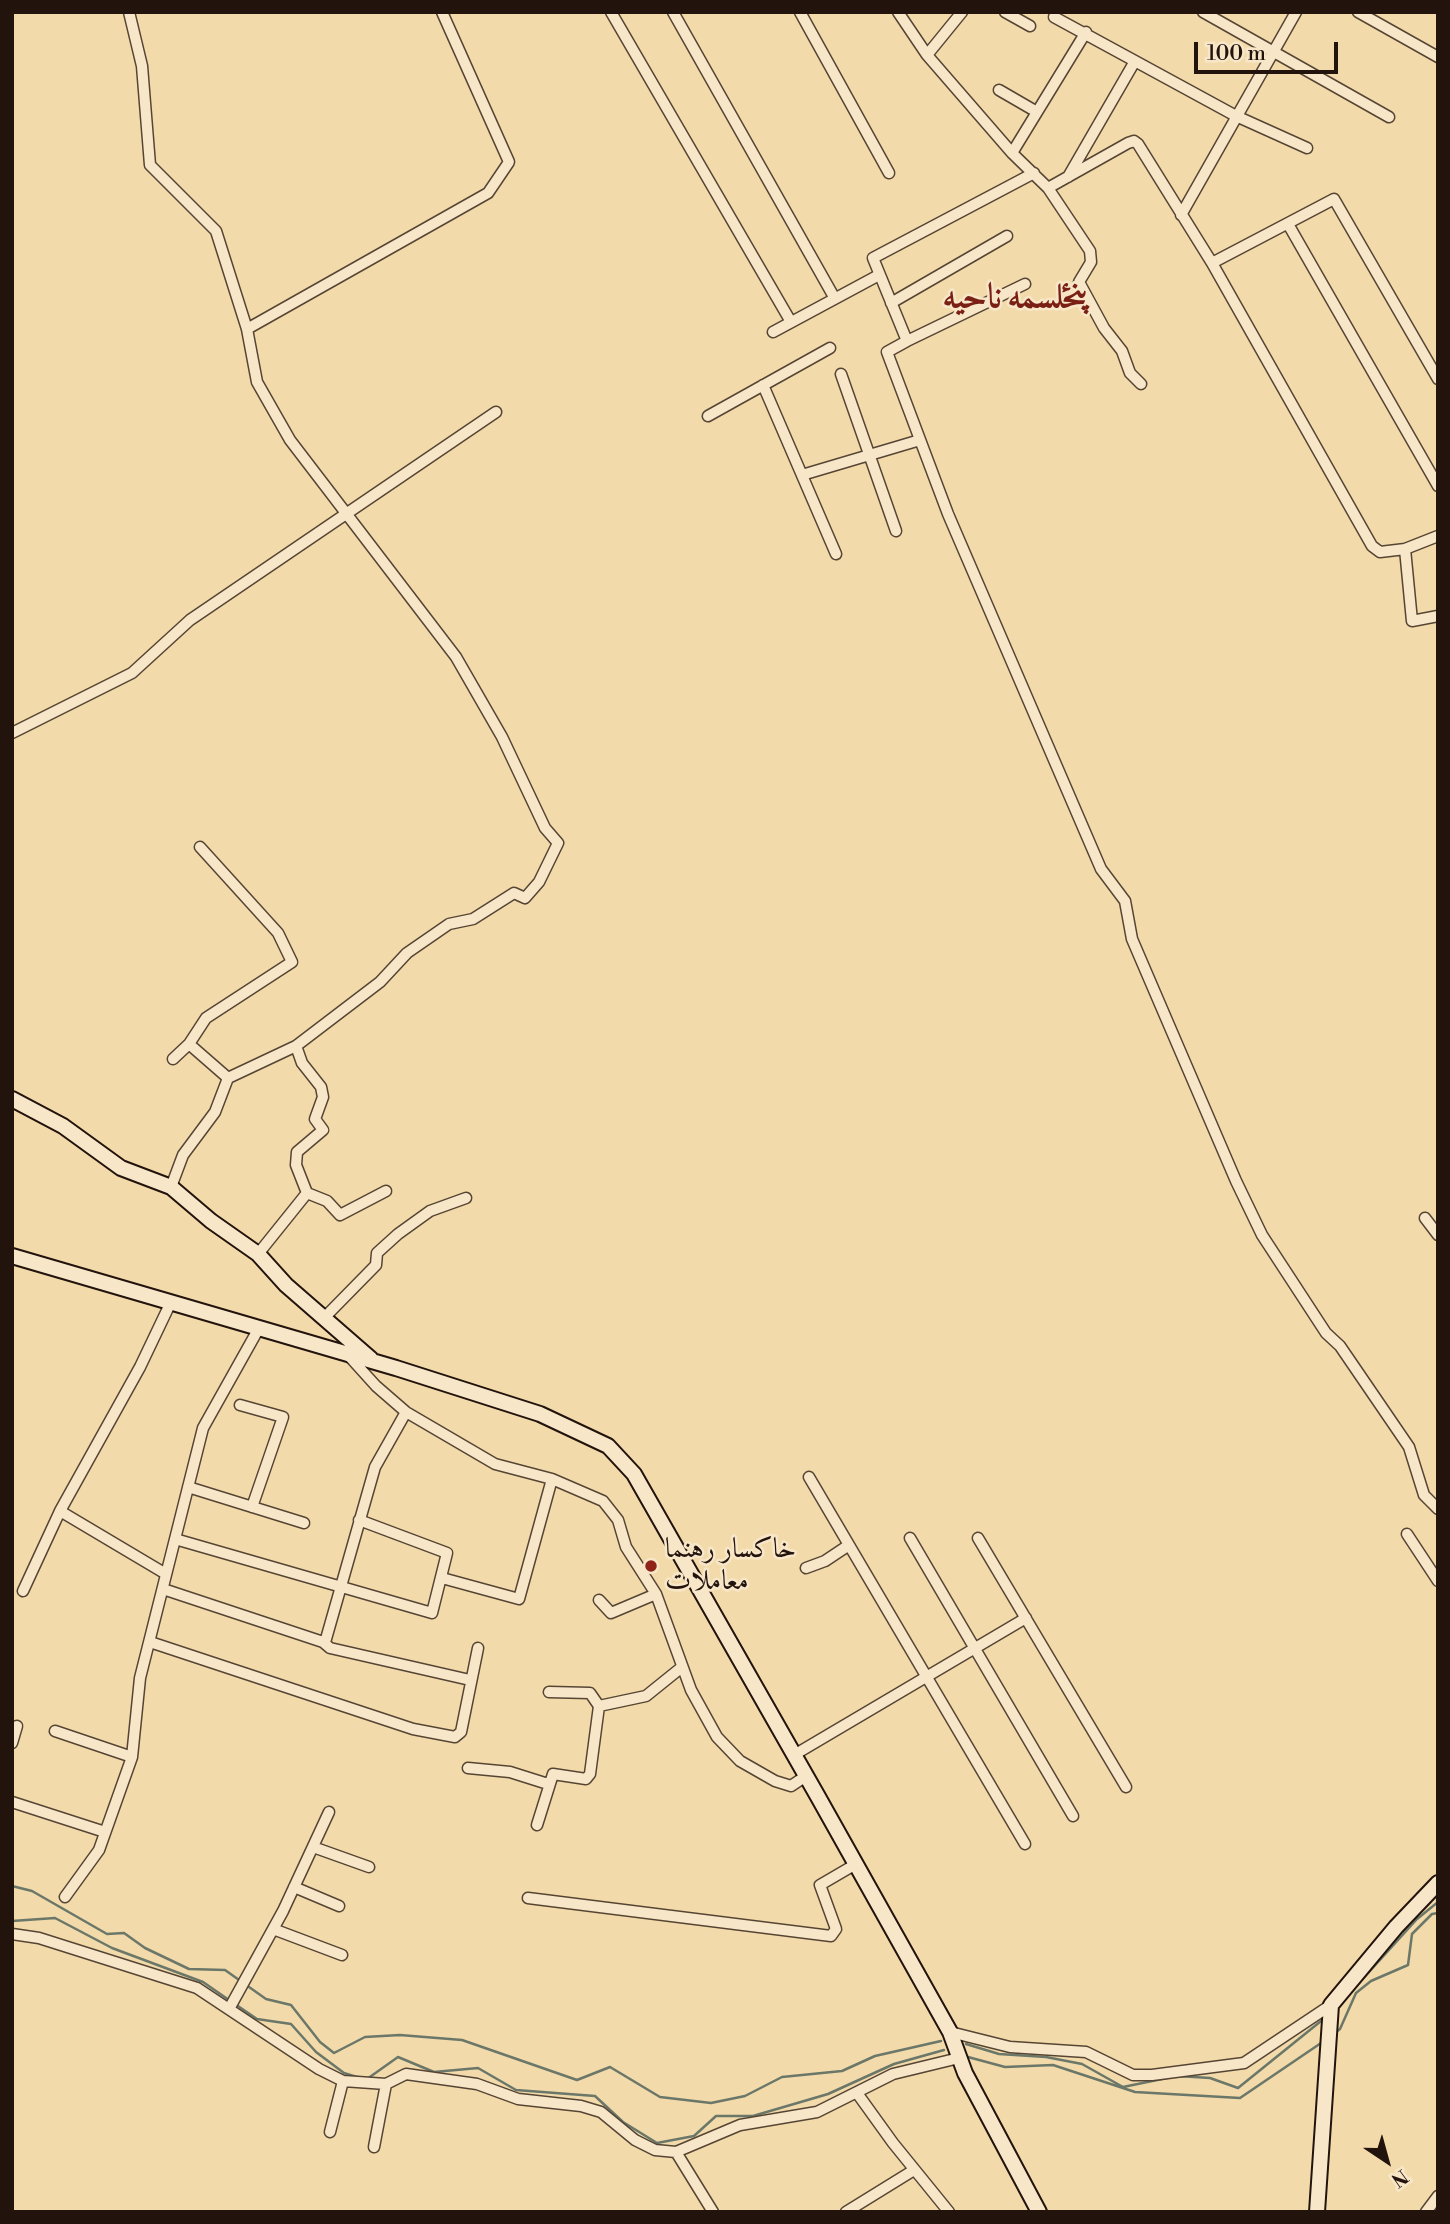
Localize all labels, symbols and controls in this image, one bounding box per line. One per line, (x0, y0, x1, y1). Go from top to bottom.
scale bar (1198, 28, 1342, 72)
text: 100 m (1207, 41, 1266, 67)
district label: پنځلسمه ناحیه (943, 278, 1087, 320)
place label: خاکسار رهنما معاملات (665, 1533, 796, 1599)
marker: خاکسار رهنما معاملات (643, 1558, 659, 1574)
north arrow (1352, 2126, 1422, 2196)
text: N (1386, 2164, 1412, 2192)

